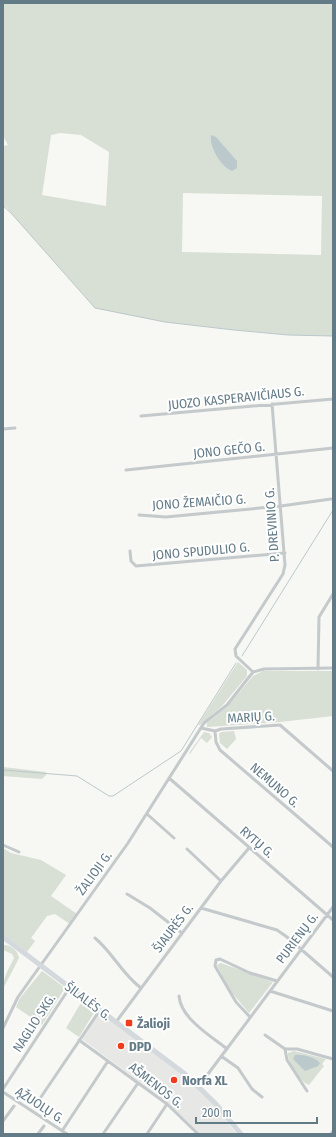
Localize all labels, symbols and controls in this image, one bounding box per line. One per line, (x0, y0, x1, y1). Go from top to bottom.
street label: JUOZO KASPERAVIČIAUS G. (167, 383, 305, 413)
street label: JONO GEČO G. (192, 439, 266, 461)
street label: P. DREVINIO G. (262, 487, 282, 563)
street label: JONO ŽEMAIČIO G. (152, 491, 247, 513)
street label: JONO SPUDULIO G. (152, 539, 250, 563)
street label: MARIŲ G. (227, 708, 275, 726)
street label: NEMUNO G. (247, 760, 303, 811)
street label: RYTŲ G. (237, 823, 277, 861)
street label: ŽALIOJI G. (73, 848, 115, 898)
street label: ŠIAURĖS G. (150, 901, 196, 955)
street label: PURIENŲ G. (273, 909, 321, 966)
street label: ŠILALĖS G. (62, 979, 114, 1023)
street label: NAGLIO SKG. (10, 991, 58, 1055)
place label: Žalioji (137, 1016, 170, 1031)
marker: Žalioji (124, 1018, 134, 1028)
place label: DPD (129, 1039, 152, 1054)
marker: DPD (116, 1041, 126, 1051)
street label: AŠMENOS G. (126, 1059, 186, 1111)
place label: Norfa XL (182, 1073, 228, 1088)
marker: Norfa XL (169, 1075, 179, 1085)
street label: ĄŽUOLŲ G. (13, 1084, 67, 1126)
scale bar (196, 1099, 317, 1125)
text: 200 m (202, 1106, 232, 1120)

